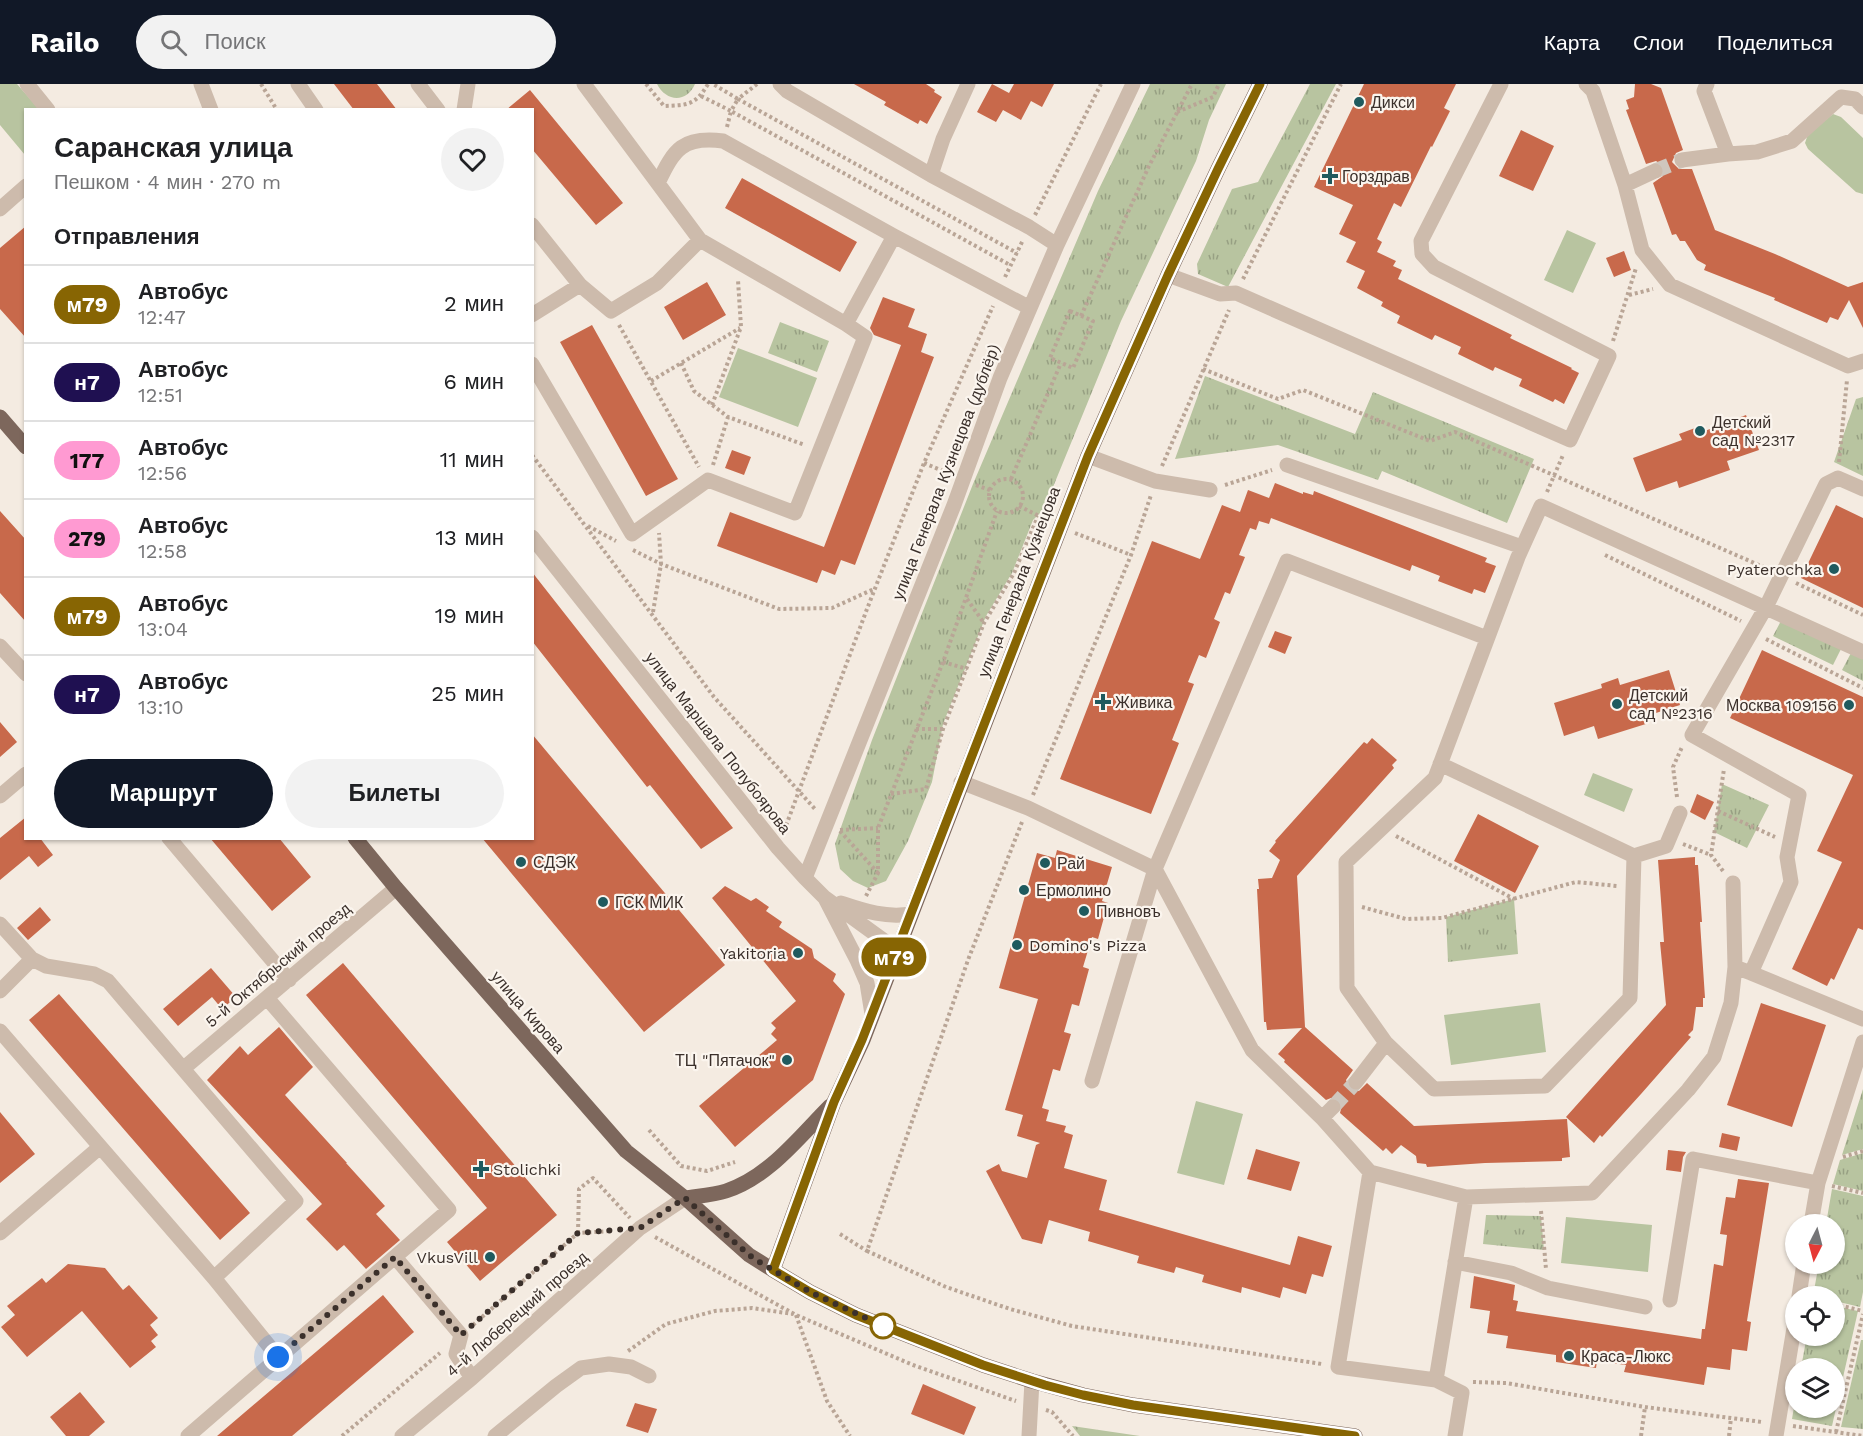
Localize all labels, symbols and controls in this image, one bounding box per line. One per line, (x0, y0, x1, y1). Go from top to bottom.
search box (136, 15, 556, 69)
text: Railo (30, 26, 100, 59)
icon: search (157, 26, 190, 59)
text: Поиск (205, 29, 266, 54)
text: Карта (1544, 30, 1600, 55)
text: Слои (1633, 30, 1684, 55)
text: Поделиться (1717, 30, 1833, 55)
place label: Дикси (1371, 93, 1415, 112)
marker: Дикси (1352, 95, 1366, 109)
button: heart (441, 128, 504, 191)
text: Саранская улица (54, 131, 293, 164)
place label: Горздрав (1342, 167, 1410, 186)
marker: Горздрав (1323, 169, 1337, 183)
text: Пешком · 4 мин · 270 m (54, 170, 281, 194)
text: Отправления (54, 224, 200, 249)
text: Автобус (138, 279, 228, 304)
text: 2 мин (444, 291, 504, 316)
text: м79 (66, 292, 108, 317)
text: 12:47 (138, 305, 186, 329)
street label: улица Генерала Кузнецова (дублёр) (888, 341, 1004, 603)
text: Автобус (138, 357, 228, 382)
text: 6 мин (444, 369, 504, 394)
text: н7 (74, 370, 100, 395)
text: 12:51 (138, 383, 183, 407)
place label: Детский сад №2317 (1712, 413, 1795, 450)
marker: Детский сад №2317 (1693, 424, 1707, 438)
text: Автобус (138, 435, 228, 460)
text: 11 мин (440, 447, 504, 472)
text: 177 (70, 448, 104, 473)
text: 12:56 (138, 461, 187, 485)
street label: улица Генерала Кузнецова (974, 484, 1064, 680)
text: Автобус (138, 513, 228, 538)
text: 13 мин (436, 525, 504, 550)
text: 279 (68, 526, 106, 551)
text: 12:58 (138, 539, 187, 563)
place label: Pyaterochka (1727, 560, 1822, 579)
marker: Pyaterochka (1827, 562, 1841, 576)
text: Автобус (138, 591, 228, 616)
text: 19 мин (435, 603, 504, 628)
text: м79 (66, 604, 108, 629)
text: 13:04 (138, 617, 188, 641)
street label: улица Маршала Полубоярова (641, 648, 795, 838)
text: Автобус (138, 669, 228, 694)
text: 25 мин (431, 681, 504, 706)
text: н7 (74, 682, 100, 707)
place label: Детский сад №2316 (1629, 686, 1713, 723)
place label: Живика (1115, 693, 1173, 712)
text: 13:10 (138, 695, 184, 719)
marker: Живика (1096, 695, 1110, 709)
place label: Москва 109156 (1726, 696, 1837, 715)
marker: Детский сад №2316 (1610, 697, 1624, 711)
marker: Москва 109156 (1842, 698, 1856, 712)
button: Маршрут (54, 759, 273, 828)
button: Билеты (285, 759, 504, 828)
place label: СДЭК (533, 853, 577, 872)
place label: Рай (1057, 854, 1085, 873)
marker: СДЭК (514, 855, 528, 869)
marker: Рай (1038, 856, 1052, 870)
place label: Ермолино (1036, 881, 1111, 900)
marker: Ермолино (1017, 883, 1031, 897)
place label: ГСК МИК (615, 893, 684, 912)
marker: ГСК МИК (596, 895, 610, 909)
street label: 5-й Октябрьский проезд (202, 898, 355, 1031)
place label: Пивновъ (1096, 902, 1161, 921)
marker: Пивновъ (1077, 904, 1091, 918)
place label: Domino's Pizza (1029, 936, 1146, 955)
line badge: м79 (860, 938, 928, 976)
marker: Domino's Pizza (1010, 938, 1024, 952)
place label: Yakitoria (720, 944, 786, 963)
text: м79 (873, 945, 915, 970)
marker: Yakitoria (791, 946, 805, 960)
street label: улица Кирова (487, 967, 569, 1057)
place label: ТЦ "Пятачок" (675, 1051, 775, 1070)
marker: ТЦ "Пятачок" (780, 1053, 794, 1067)
place label: Stolichki (493, 1160, 561, 1179)
marker: Stolichki (474, 1162, 488, 1176)
north arrow (1785, 1214, 1845, 1274)
map controls (1785, 1214, 1845, 1418)
street label: 4-й Люберецкий проезд (442, 1247, 592, 1381)
place label: VkusVill (417, 1248, 478, 1267)
marker: VkusVill (483, 1250, 497, 1264)
button: locate (1785, 1286, 1845, 1346)
unlabelled marker (870, 1313, 896, 1339)
your location (263, 1342, 293, 1372)
place label: Краса-Люкс (1581, 1347, 1671, 1366)
marker: Краса-Люкс (1562, 1349, 1576, 1363)
button: layers (1785, 1358, 1845, 1418)

